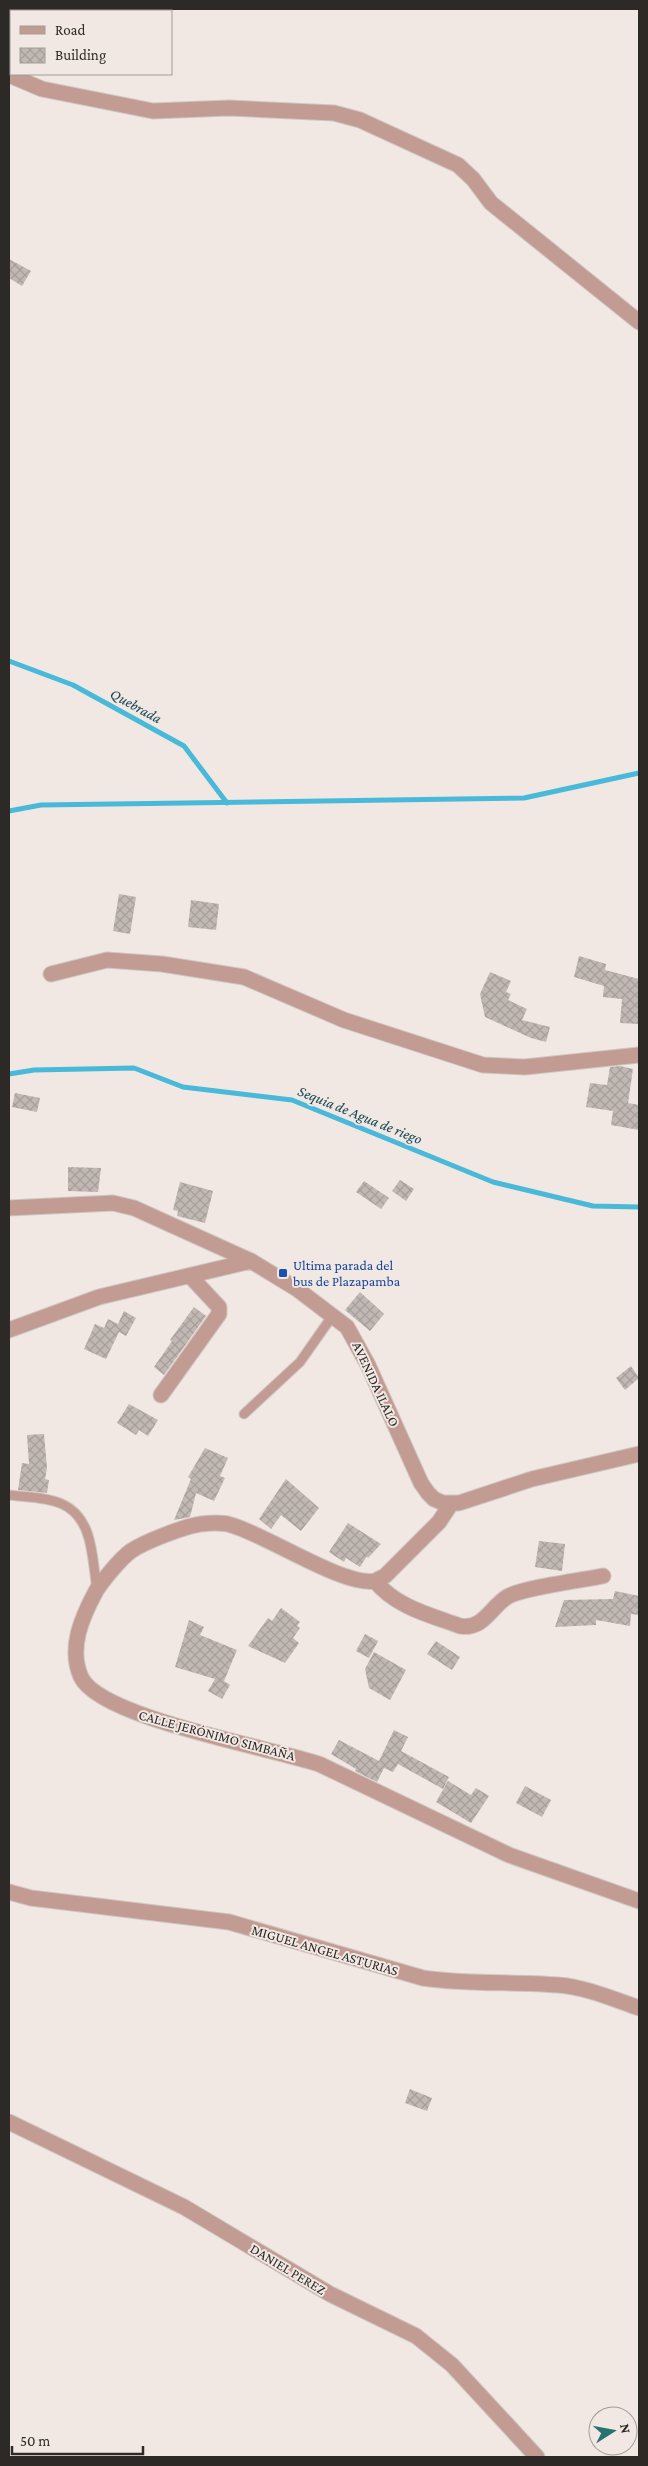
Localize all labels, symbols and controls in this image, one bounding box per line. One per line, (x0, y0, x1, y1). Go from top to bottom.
legend (10, 10, 172, 75)
text: Road (55, 22, 86, 38)
text: Building (55, 47, 106, 64)
water label: Quebrada (108, 685, 164, 727)
water label: Sequia de Agua de riego (295, 1083, 424, 1148)
place label: Ultima parada del bus de Plazapamba (293, 1257, 401, 1289)
marker: Ultima parada del bus de Plazapamba (277, 1267, 289, 1279)
street label: AVENIDA ILALO (349, 1339, 403, 1429)
street label: CALLE JERÓNIMO SIMBAÑA (137, 1706, 297, 1764)
street label: MIGUEL ANGEL ASTURIAS (250, 1921, 401, 1979)
street label: DANIEL PEREZ (247, 2240, 329, 2298)
north arrow (588, 2406, 638, 2456)
text: N (617, 2422, 635, 2435)
scale bar (12, 2424, 144, 2456)
text: 50 m (20, 2433, 50, 2449)

